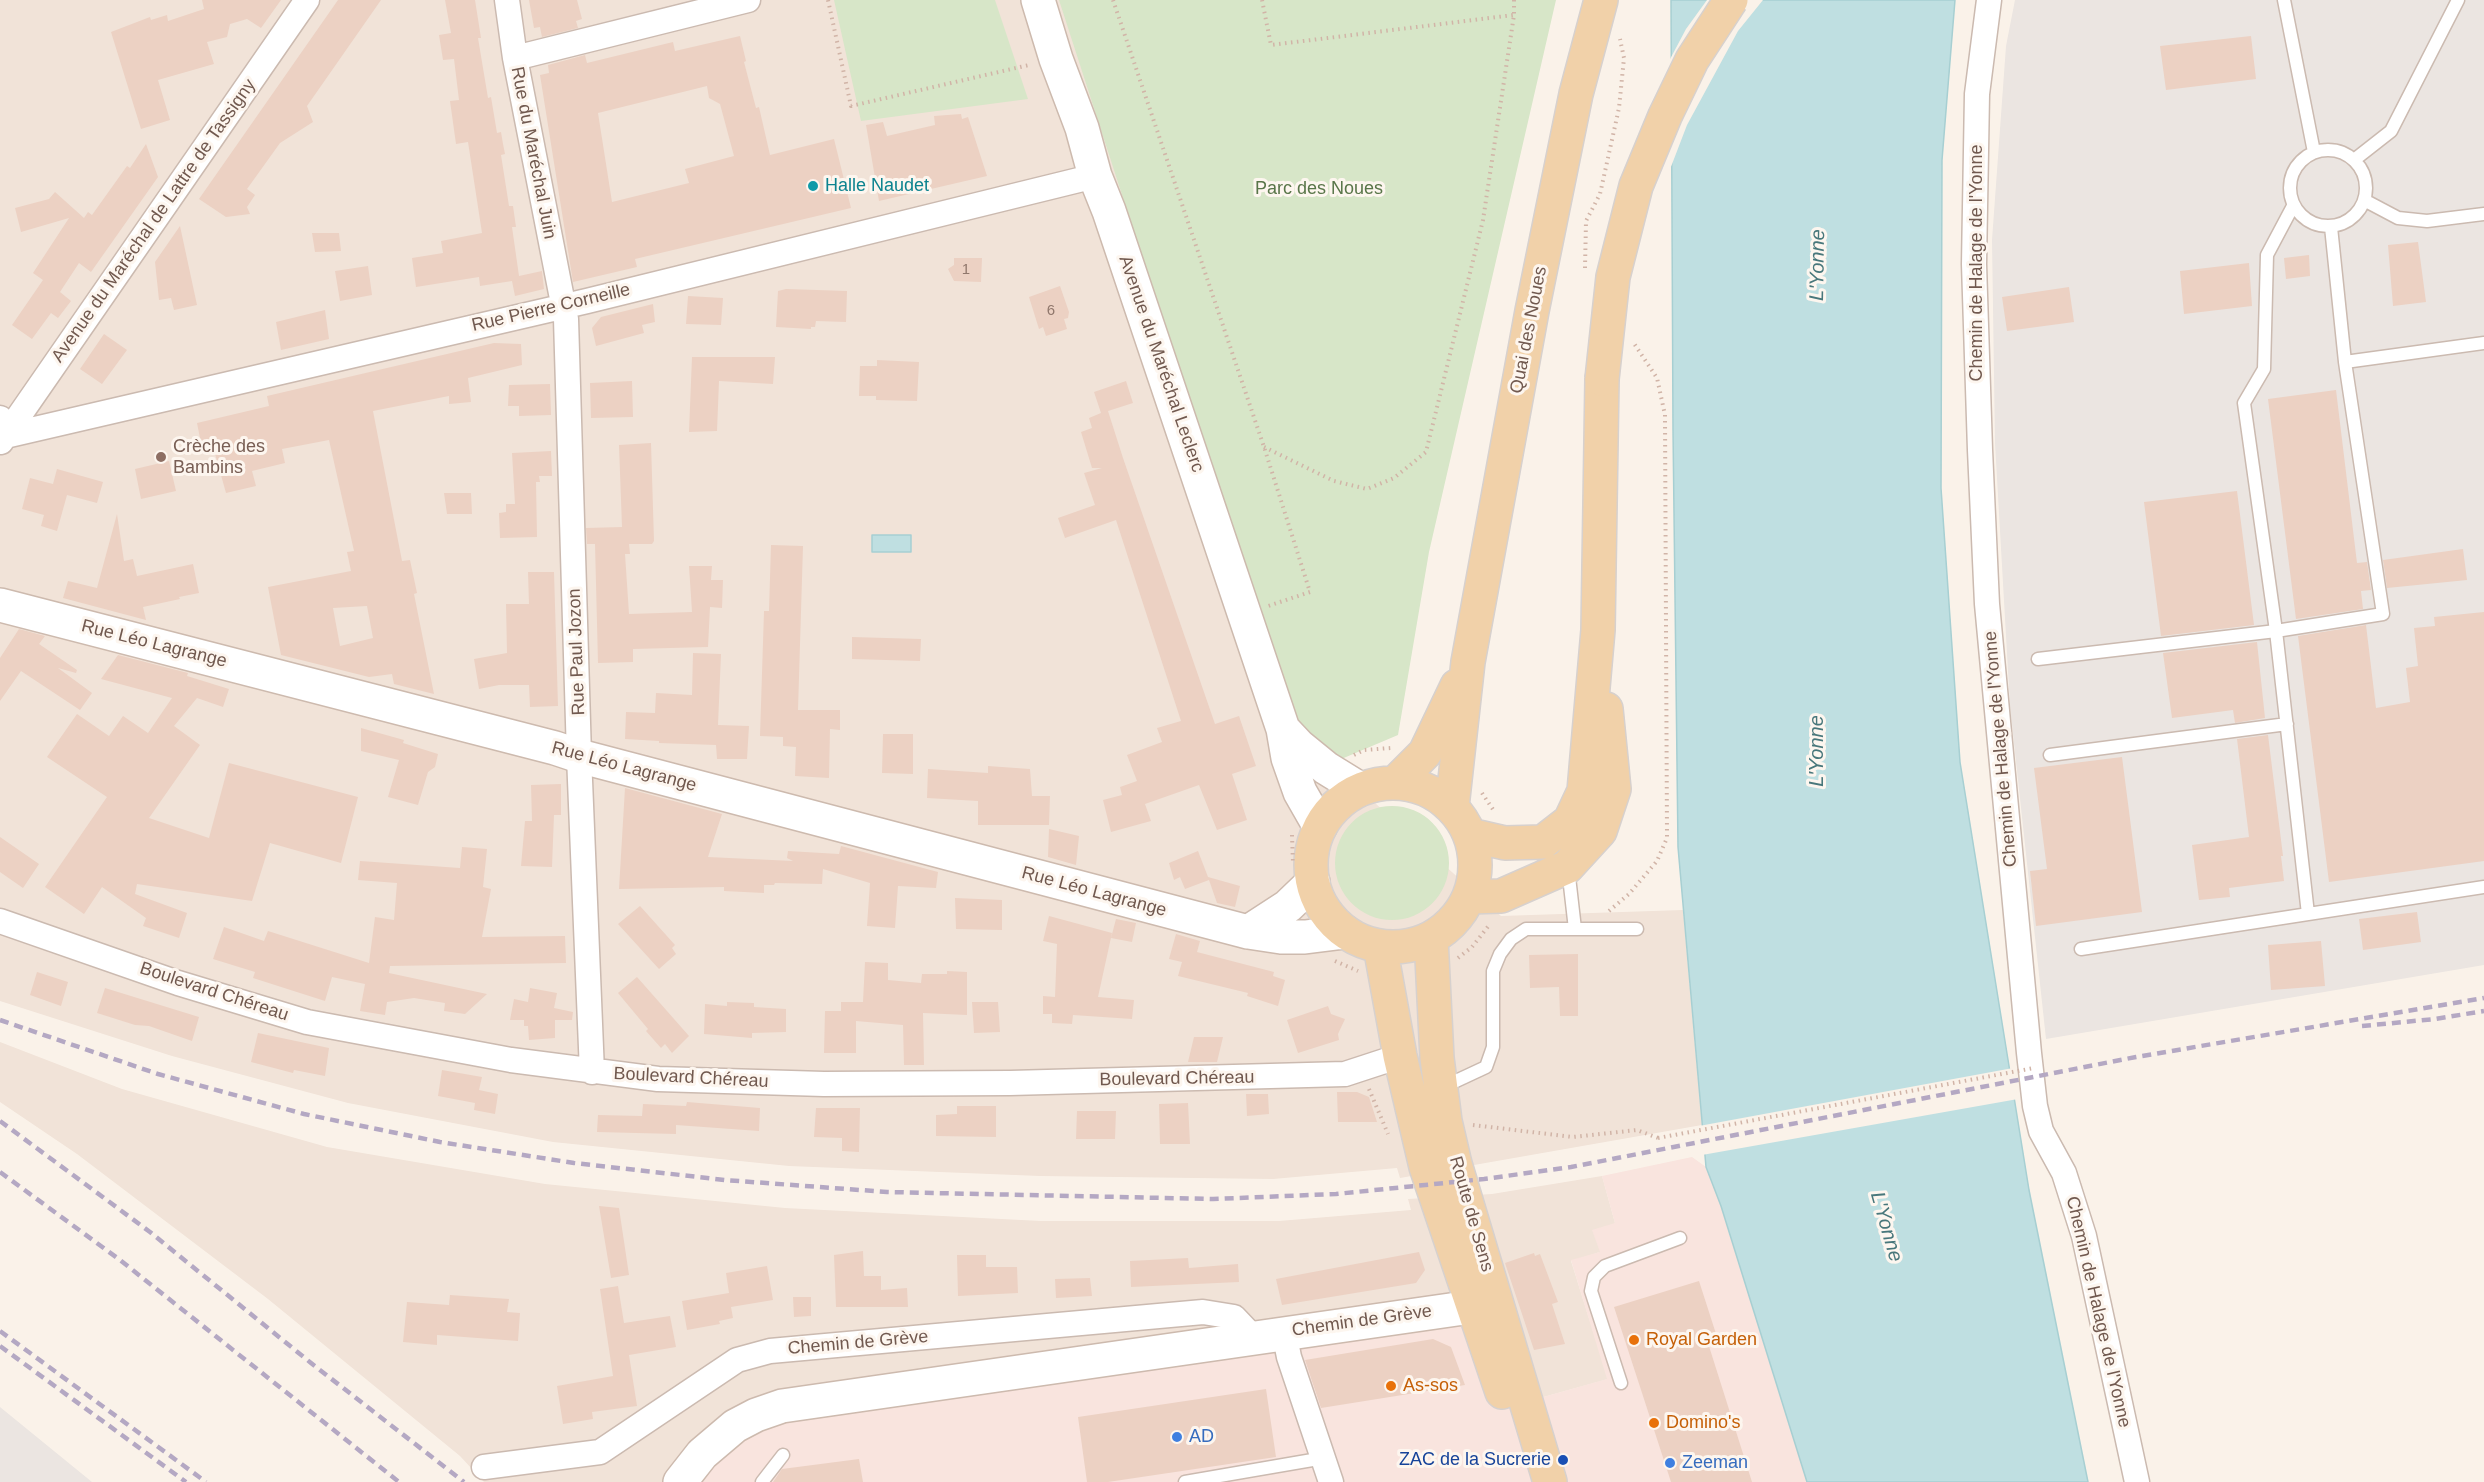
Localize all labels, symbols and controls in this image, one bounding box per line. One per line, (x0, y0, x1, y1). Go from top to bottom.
street label: Rue du Maréchal Juin (506, 65, 560, 241)
street label: Avenue du Maréchal de Lattre de Tassigny (47, 75, 261, 367)
street label: Chemin de Halage de l'Yonne (1966, 145, 1988, 381)
place label: Halle Naudet (825, 175, 929, 197)
park label: Parc des Noues (1255, 178, 1383, 200)
marker: Halle Naudet (806, 179, 820, 193)
water label: L'Yonne (1805, 229, 1831, 301)
street label: Avenue du Maréchal Leclerc (1114, 253, 1208, 475)
house number: 1 (962, 261, 970, 279)
street label: Quai des Noues (1506, 265, 1552, 395)
street label: Rue Pierre Corneille (470, 279, 632, 337)
house number: 6 (1047, 302, 1055, 320)
place label: Crèche des Bambins (173, 436, 265, 478)
marker: Crèche des Bambins (154, 450, 168, 464)
street label: Rue Paul Jozon (564, 588, 590, 716)
street label: Rue Léo Lagrange (79, 615, 229, 673)
street label: Chemin de Halage de l'Yonne (1980, 630, 2022, 868)
water label: L'Yonne (1805, 715, 1829, 787)
street label: Rue Léo Lagrange (549, 737, 699, 797)
street label: Rue Léo Lagrange (1019, 862, 1169, 922)
street label: Boulevard Chéreau (137, 958, 291, 1026)
street label: Boulevard Chéreau (613, 1063, 769, 1093)
street label: Boulevard Chéreau (1099, 1067, 1255, 1091)
street label: Route de Sens (1444, 1154, 1498, 1274)
water label: L'Yonne (1865, 1189, 1907, 1265)
street label: Chemin de Halage de l'Yonne (2061, 1194, 2135, 1430)
street label: Chemin de Grève (1291, 1300, 1433, 1342)
street label: Chemin de Grève (787, 1326, 929, 1360)
place label: Royal Garden (1646, 1329, 1757, 1351)
marker: Royal Garden (1627, 1333, 1641, 1347)
place label: As-sos (1403, 1375, 1458, 1397)
marker: As-sos (1384, 1379, 1398, 1393)
place label: Domino's (1666, 1412, 1740, 1434)
marker: Domino's (1647, 1416, 1661, 1430)
place label: AD (1189, 1426, 1214, 1448)
marker: AD (1170, 1430, 1184, 1444)
place label: ZAC de la Sucrerie (1399, 1449, 1551, 1471)
place label: Zeeman (1682, 1452, 1748, 1474)
marker: ZAC de la Sucrerie (1556, 1453, 1570, 1467)
marker: Zeeman (1663, 1456, 1677, 1470)

